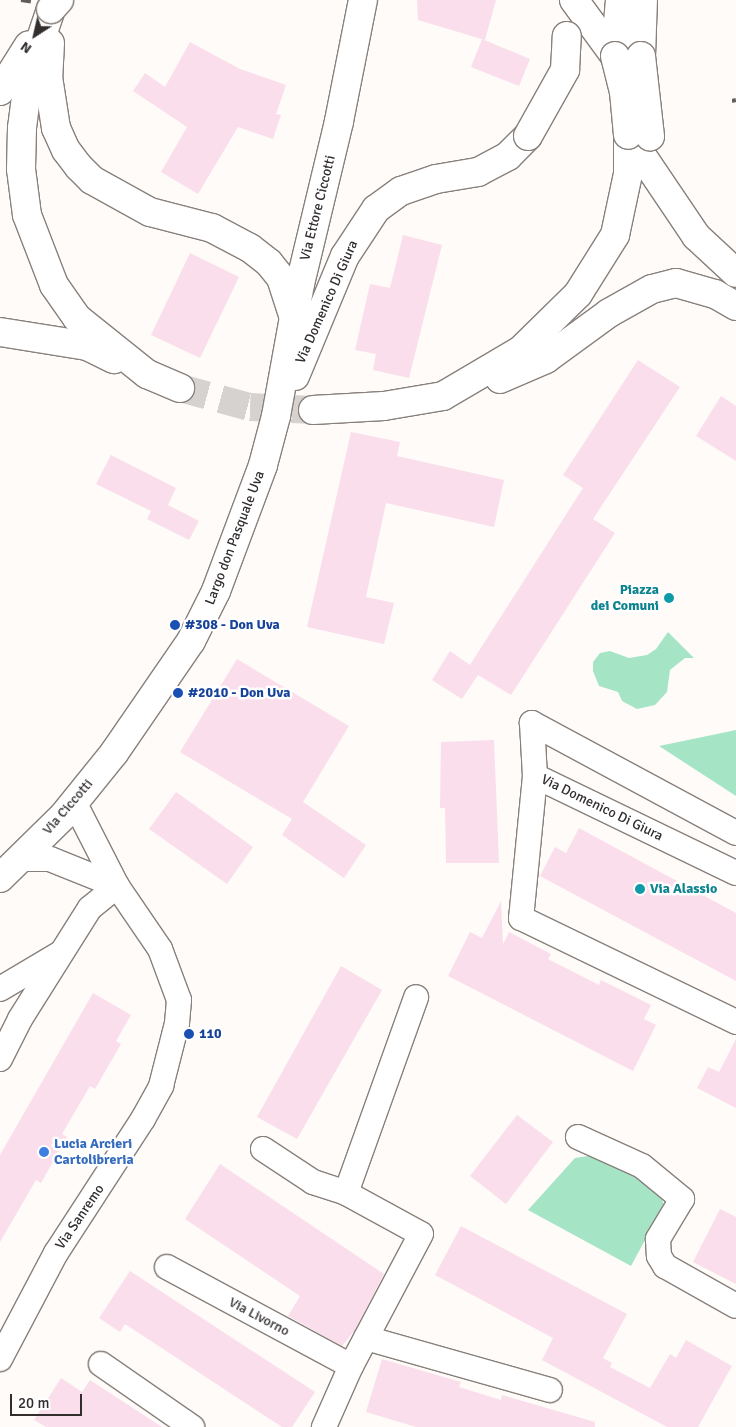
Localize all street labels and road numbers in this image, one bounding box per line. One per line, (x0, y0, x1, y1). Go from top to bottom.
street label: Via Ettore Ciccotti (297, 154, 339, 262)
street label: Via Domenico Di Giura (292, 238, 362, 366)
street label: Largo don Pasquale Uva (202, 469, 268, 607)
street label: Via Domenico Di Giura (538, 771, 666, 845)
street label: Via Ciccotti (39, 776, 97, 838)
street label: Via Sanremo (52, 1181, 108, 1253)
street label: Via Livorno (226, 1294, 292, 1340)

